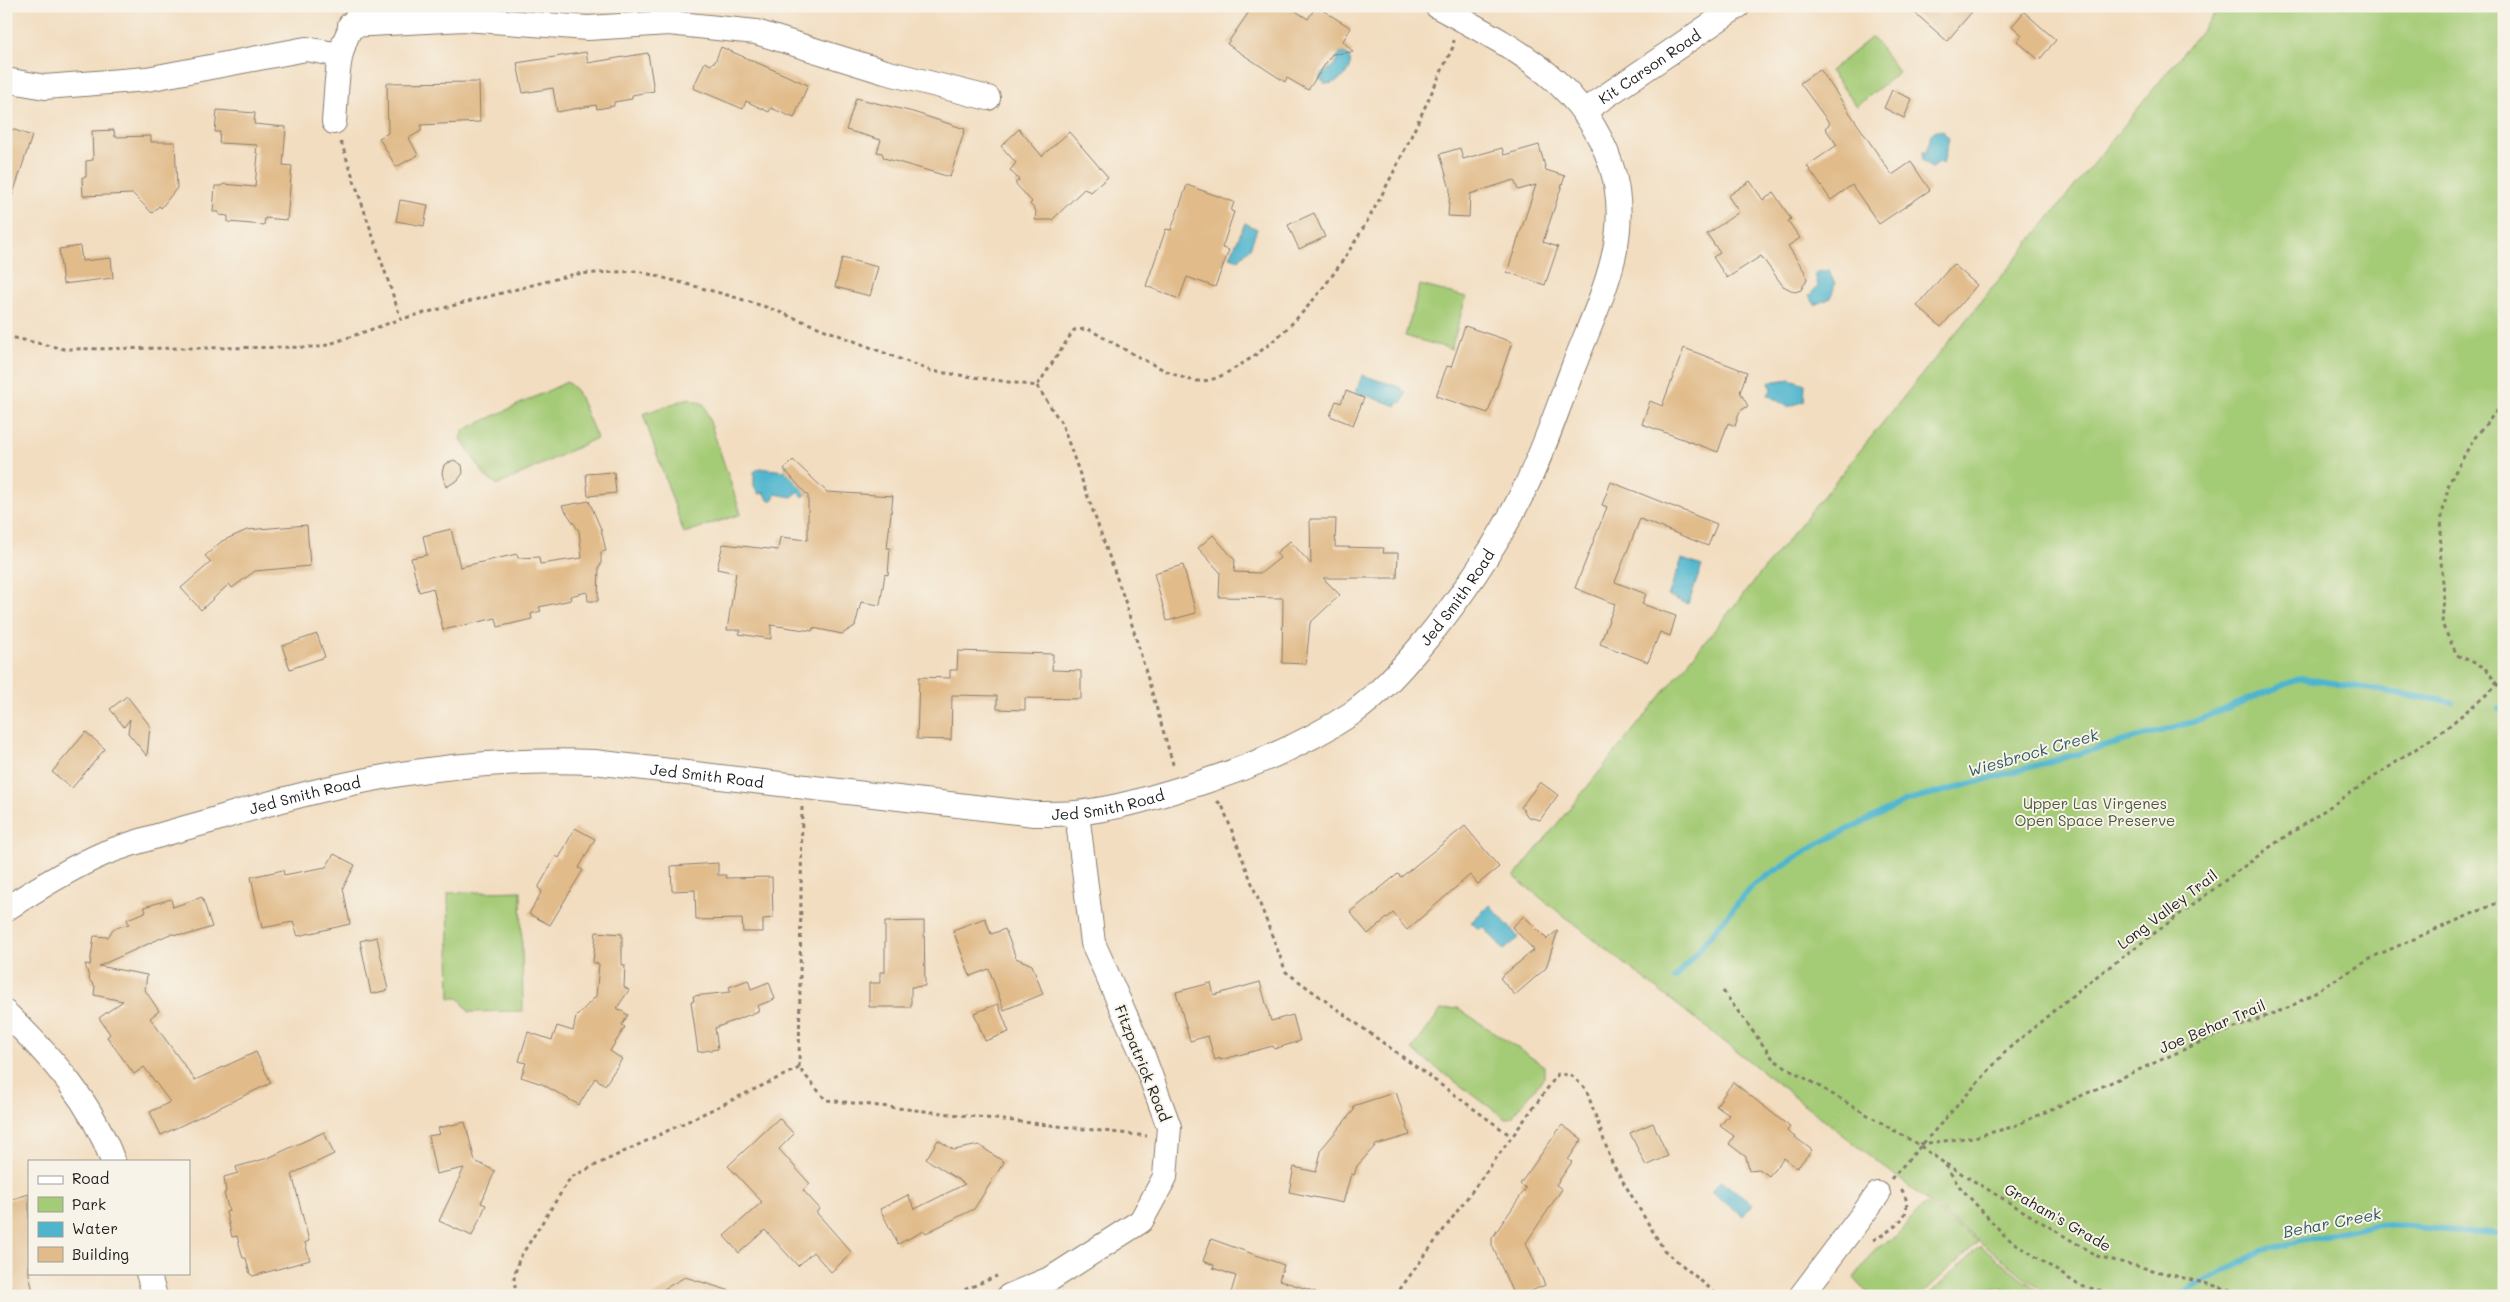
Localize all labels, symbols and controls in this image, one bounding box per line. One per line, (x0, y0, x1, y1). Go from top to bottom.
street label: Kit Carson Road (1594, 25, 1704, 108)
street label: Jed Smith Road (1415, 545, 1499, 650)
water label: Wiesbrock Creek (1965, 723, 2101, 781)
street label: Jed Smith Road (649, 759, 765, 792)
street label: Jed Smith Road (247, 772, 362, 819)
street label: Jed Smith Road (1051, 784, 1167, 824)
park label: Upper Las Virgenes Open Space Preserve (2015, 793, 2175, 830)
street label: Long Valley Trail (2113, 865, 2221, 953)
street label: Joe Behar Trail (2156, 995, 2268, 1057)
street label: Fitzpatrick Road (1110, 1002, 1176, 1124)
legend (28, 1160, 190, 1274)
text: Road (72, 1168, 109, 1188)
street label: Graham's Grade (2001, 1178, 2115, 1256)
text: Park (72, 1194, 106, 1214)
water label: Behar Creek (2281, 1202, 2383, 1242)
text: Water (72, 1218, 118, 1238)
text: Building (72, 1244, 129, 1264)

